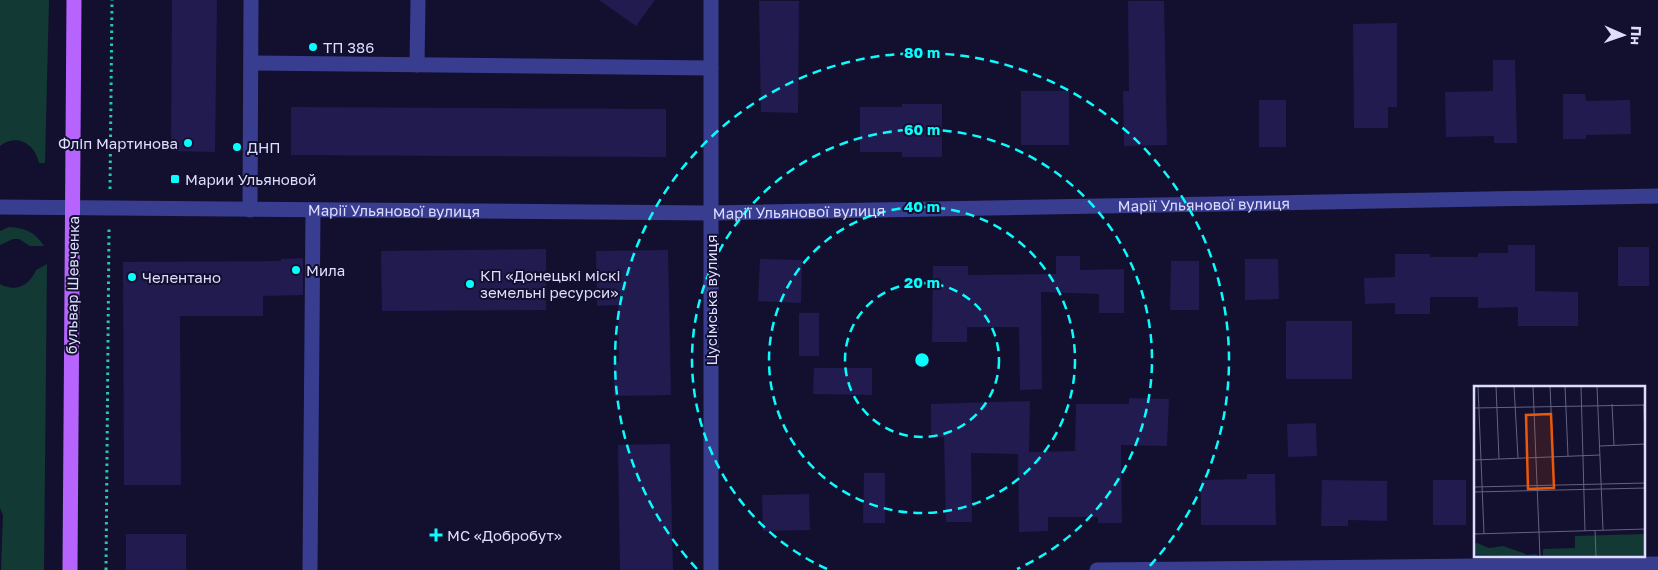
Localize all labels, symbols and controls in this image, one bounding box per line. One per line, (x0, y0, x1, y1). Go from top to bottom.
north arrow (1598, 10, 1648, 60)
text: Пн (1628, 26, 1645, 45)
place label: ТП 386 (323, 38, 374, 56)
marker: ТП 386 (307, 41, 319, 53)
text: 80 m (904, 43, 940, 61)
text: 60 m (904, 120, 940, 138)
place label: Фліп Мартинова (58, 134, 178, 152)
marker: Фліп Мартинова (182, 137, 194, 149)
place label: ДНП (247, 138, 281, 156)
marker: ДНП (231, 141, 243, 153)
place label: Марии Ульяновой (185, 170, 316, 188)
marker: Марии Ульяновой (169, 173, 181, 185)
street label: Марії Ульянової вулиця (1118, 194, 1290, 215)
text: 40 m (904, 197, 940, 215)
street label: Марії Ульянової вулиця (308, 201, 480, 220)
street label: Марії Ульянової вулиця (713, 201, 885, 222)
street label: бульвар Шевченка (62, 216, 82, 354)
street label: Цусімська вулиця (702, 234, 720, 366)
place label: Мила (306, 261, 345, 279)
marker: Мила (290, 264, 302, 276)
place label: КП «Донецькі міскі земельні ресурси» (480, 266, 621, 301)
place label: Челентано (142, 268, 221, 286)
marker: Челентано (126, 271, 138, 283)
text: 20 m (904, 273, 940, 291)
marker: КП «Донецькі міскі земельні ресурси» (464, 278, 476, 290)
centre of rings (913, 351, 931, 369)
inset map (1474, 386, 1646, 558)
place label: МС «Добробут» (447, 526, 562, 544)
marker: МС «Добробут» (429, 528, 443, 542)

